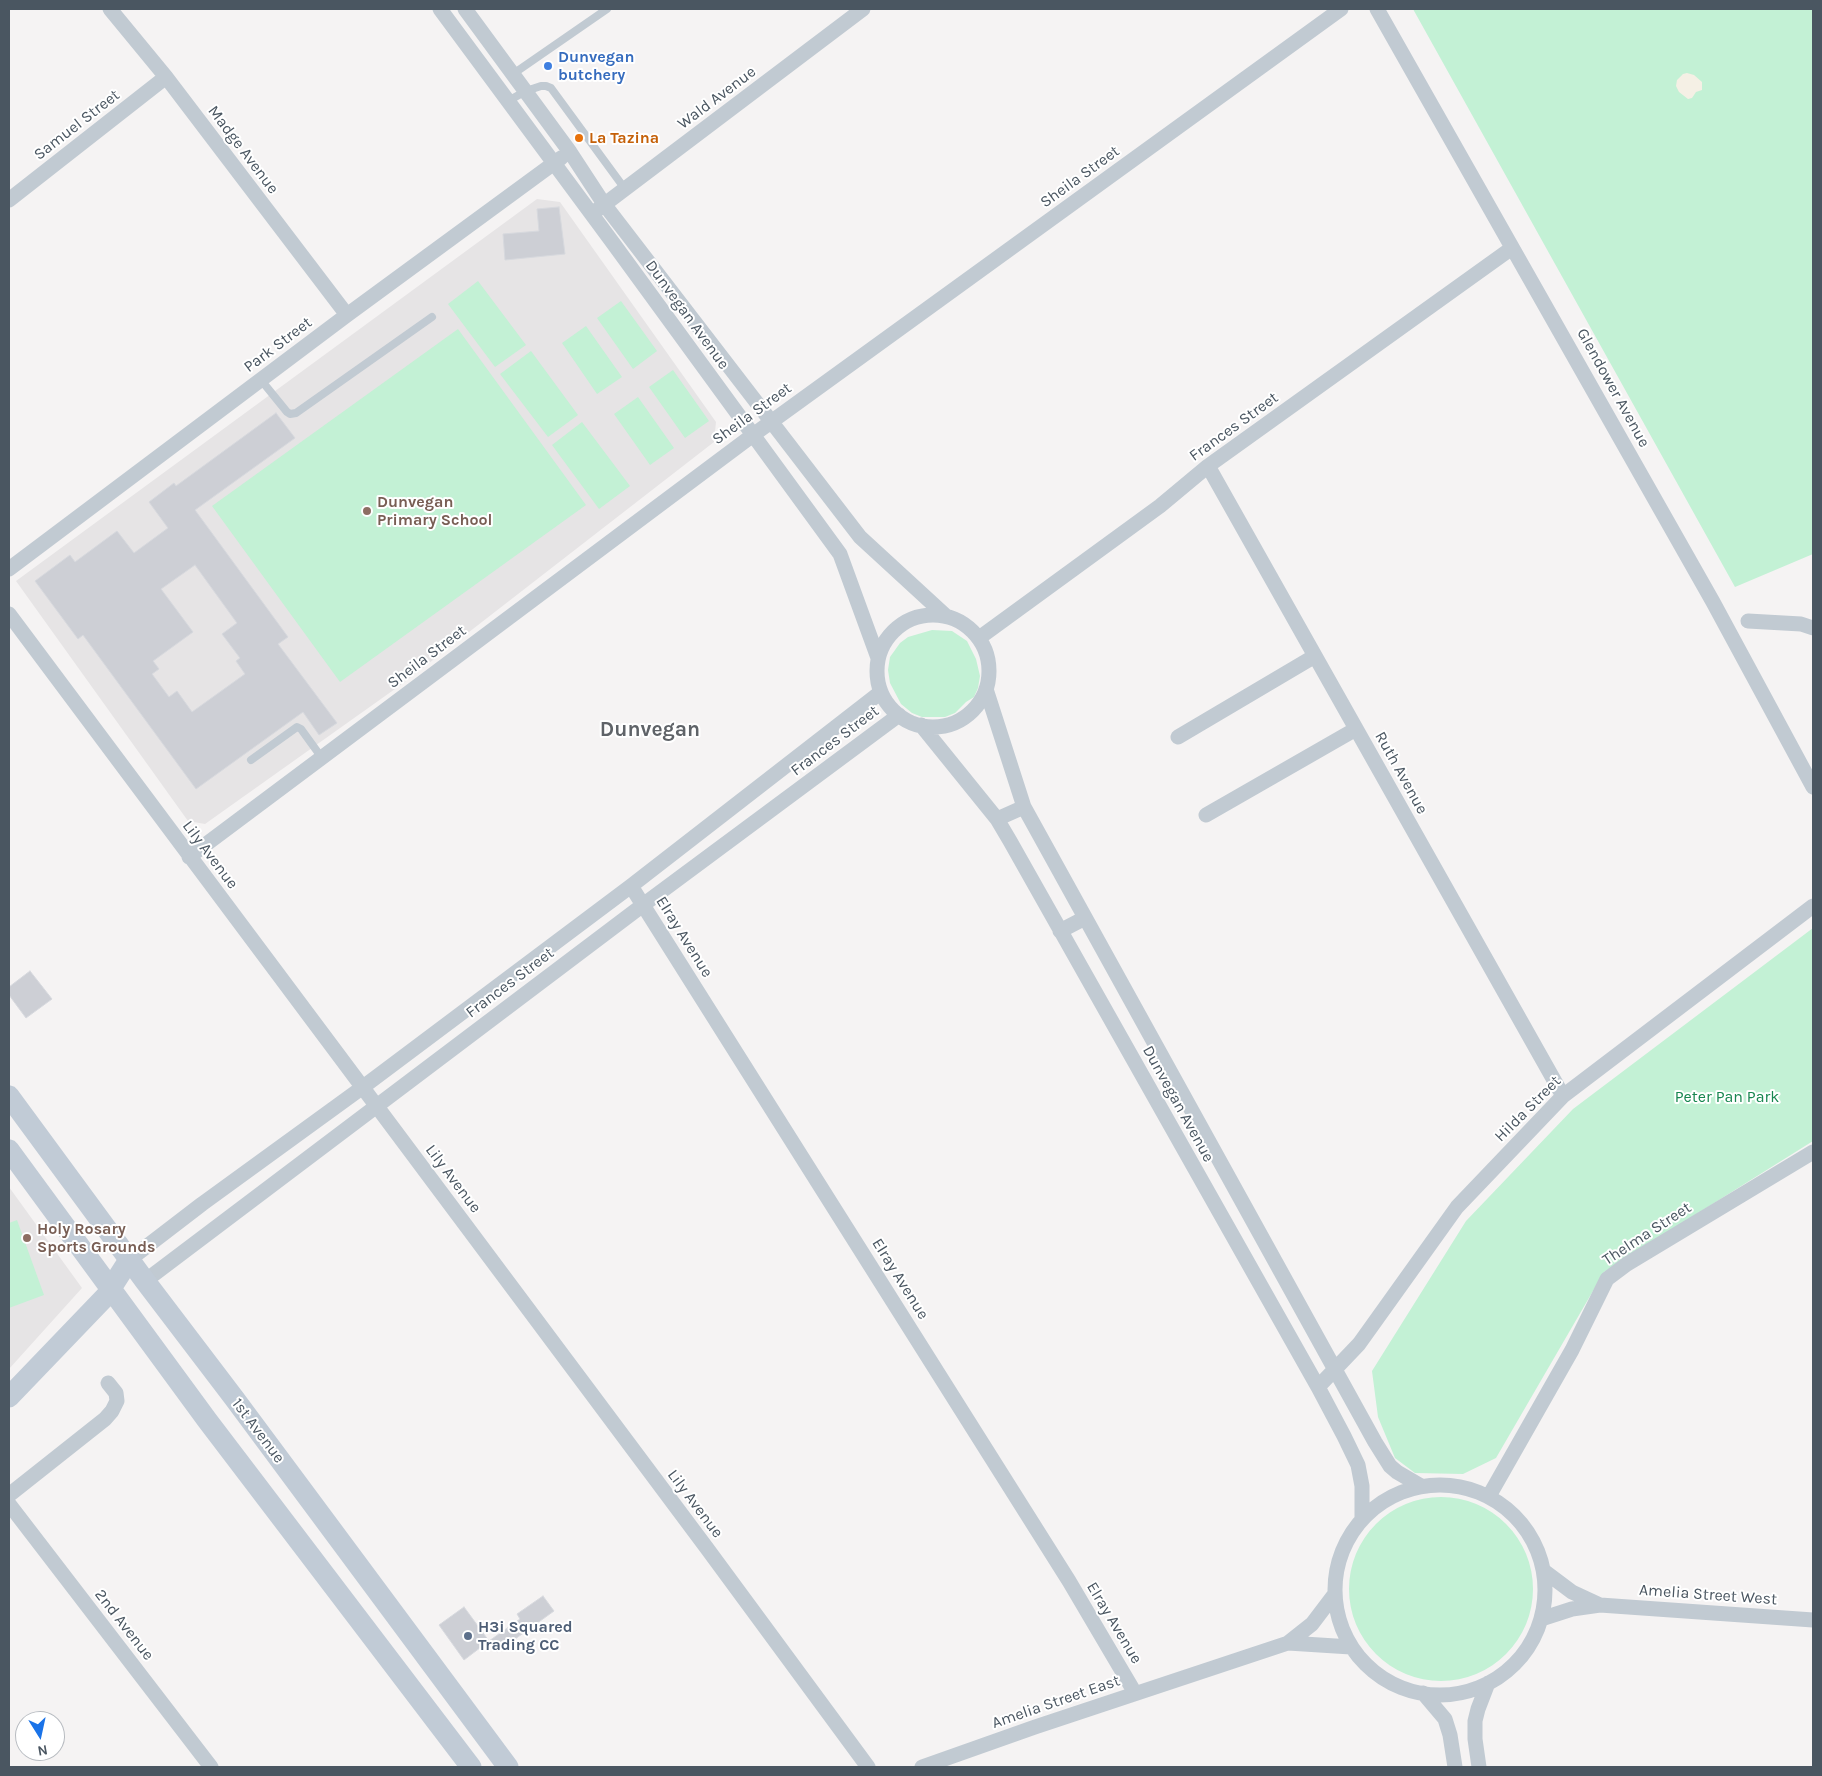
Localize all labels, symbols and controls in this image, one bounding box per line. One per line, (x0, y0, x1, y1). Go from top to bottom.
place label: Dunvegan butchery (558, 47, 634, 85)
marker: Dunvegan butchery (542, 60, 554, 72)
street label: Wald Avenue (674, 62, 760, 134)
street label: Samuel Street (30, 86, 124, 164)
street label: Madge Avenue (204, 102, 282, 198)
place label: La Tazina (589, 128, 659, 148)
marker: La Tazina (573, 132, 585, 144)
street label: Sheila Street (1037, 142, 1123, 212)
street label: Dunvegan Avenue (641, 257, 733, 373)
street label: Park Street (240, 313, 316, 377)
street label: Glendower Avenue (1572, 325, 1654, 451)
street label: Sheila Street (709, 379, 795, 449)
street label: Frances Street (1186, 388, 1282, 466)
place label: Dunvegan Primary School (377, 492, 492, 530)
marker: Dunvegan Primary School (361, 505, 373, 517)
street label: Sheila Street (384, 621, 470, 693)
street label: Frances Street (787, 702, 883, 780)
district label: Dunvegan (600, 717, 700, 743)
street label: Ruth Avenue (1370, 728, 1432, 818)
street label: Lily Avenue (178, 817, 242, 893)
street label: Elray Avenue (651, 893, 717, 981)
street label: Frances Street (462, 944, 558, 1022)
street label: Dunvegan Avenue (1138, 1042, 1218, 1166)
street label: Hilda Street (1491, 1072, 1565, 1146)
park label: Peter Pan Park (1675, 1087, 1779, 1107)
street label: Lily Avenue (421, 1141, 485, 1217)
street label: Thelma Street (1599, 1198, 1695, 1270)
place label: Holy Rosary Sports Grounds (37, 1219, 156, 1257)
marker: Holy Rosary Sports Grounds (21, 1232, 33, 1244)
street label: Elray Avenue (867, 1235, 933, 1323)
street label: 1st Avenue (227, 1395, 289, 1467)
street label: Lily Avenue (663, 1466, 727, 1542)
street label: Elray Avenue (1082, 1579, 1146, 1667)
street label: Amelia Street West (1638, 1581, 1778, 1609)
street label: 2nd Avenue (90, 1586, 158, 1664)
place label: H3i Squared Trading CC (478, 1617, 572, 1655)
marker: H3i Squared Trading CC (462, 1630, 474, 1642)
street label: Amelia Street East (989, 1671, 1123, 1733)
north arrow (15, 1711, 65, 1761)
text: N (36, 1741, 49, 1760)

